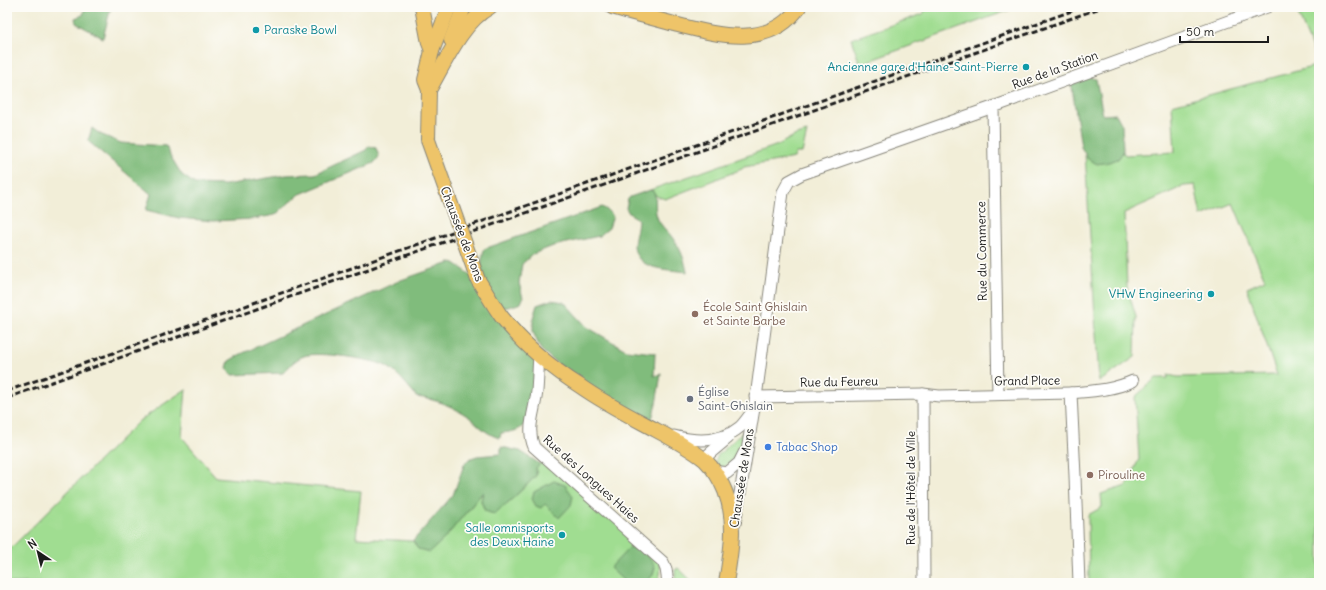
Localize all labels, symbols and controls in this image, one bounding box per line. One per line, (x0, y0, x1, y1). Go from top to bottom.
scale bar (1180, 18, 1268, 44)
place label: Paraske Bowl (264, 22, 337, 37)
text: 50 m (1186, 24, 1215, 39)
marker: Paraske Bowl (251, 25, 261, 35)
street label: Rue de la Station (1010, 47, 1100, 92)
place label: Ancienne gare d'Haine-Saint-Pierre (827, 59, 1018, 74)
marker: Ancienne gare d'Haine-Saint-Pierre (1021, 62, 1031, 72)
street label: Chaussée de Mons (437, 184, 487, 283)
street label: Rue du Commerce (973, 201, 990, 301)
place label: VHW Engineering (1109, 286, 1203, 301)
marker: VHW Engineering (1206, 289, 1216, 299)
place label: École Saint Ghislain et Sainte Barbe (703, 299, 808, 328)
marker: École Saint Ghislain et Sainte Barbe (690, 309, 700, 319)
street label: Grand Place (994, 372, 1060, 389)
street label: Rue du Feureu (800, 373, 878, 390)
place label: Église Saint-Ghislain (698, 384, 773, 413)
marker: Église Saint-Ghislain (685, 394, 695, 404)
street label: Chaussée de Mons (726, 427, 757, 529)
street label: Rue de l'Hôtel de Ville (903, 431, 918, 545)
street label: Rue des Longues Haies (540, 432, 643, 526)
place label: Tabac Shop (776, 439, 838, 454)
marker: Tabac Shop (763, 442, 773, 452)
place label: Pirouline (1098, 467, 1145, 482)
marker: Pirouline (1085, 470, 1095, 480)
place label: Salle omnisports des Deux Haine (465, 520, 554, 549)
marker: Salle omnisports des Deux Haine (557, 530, 567, 540)
north arrow (18, 532, 58, 572)
text: N (25, 536, 39, 552)

